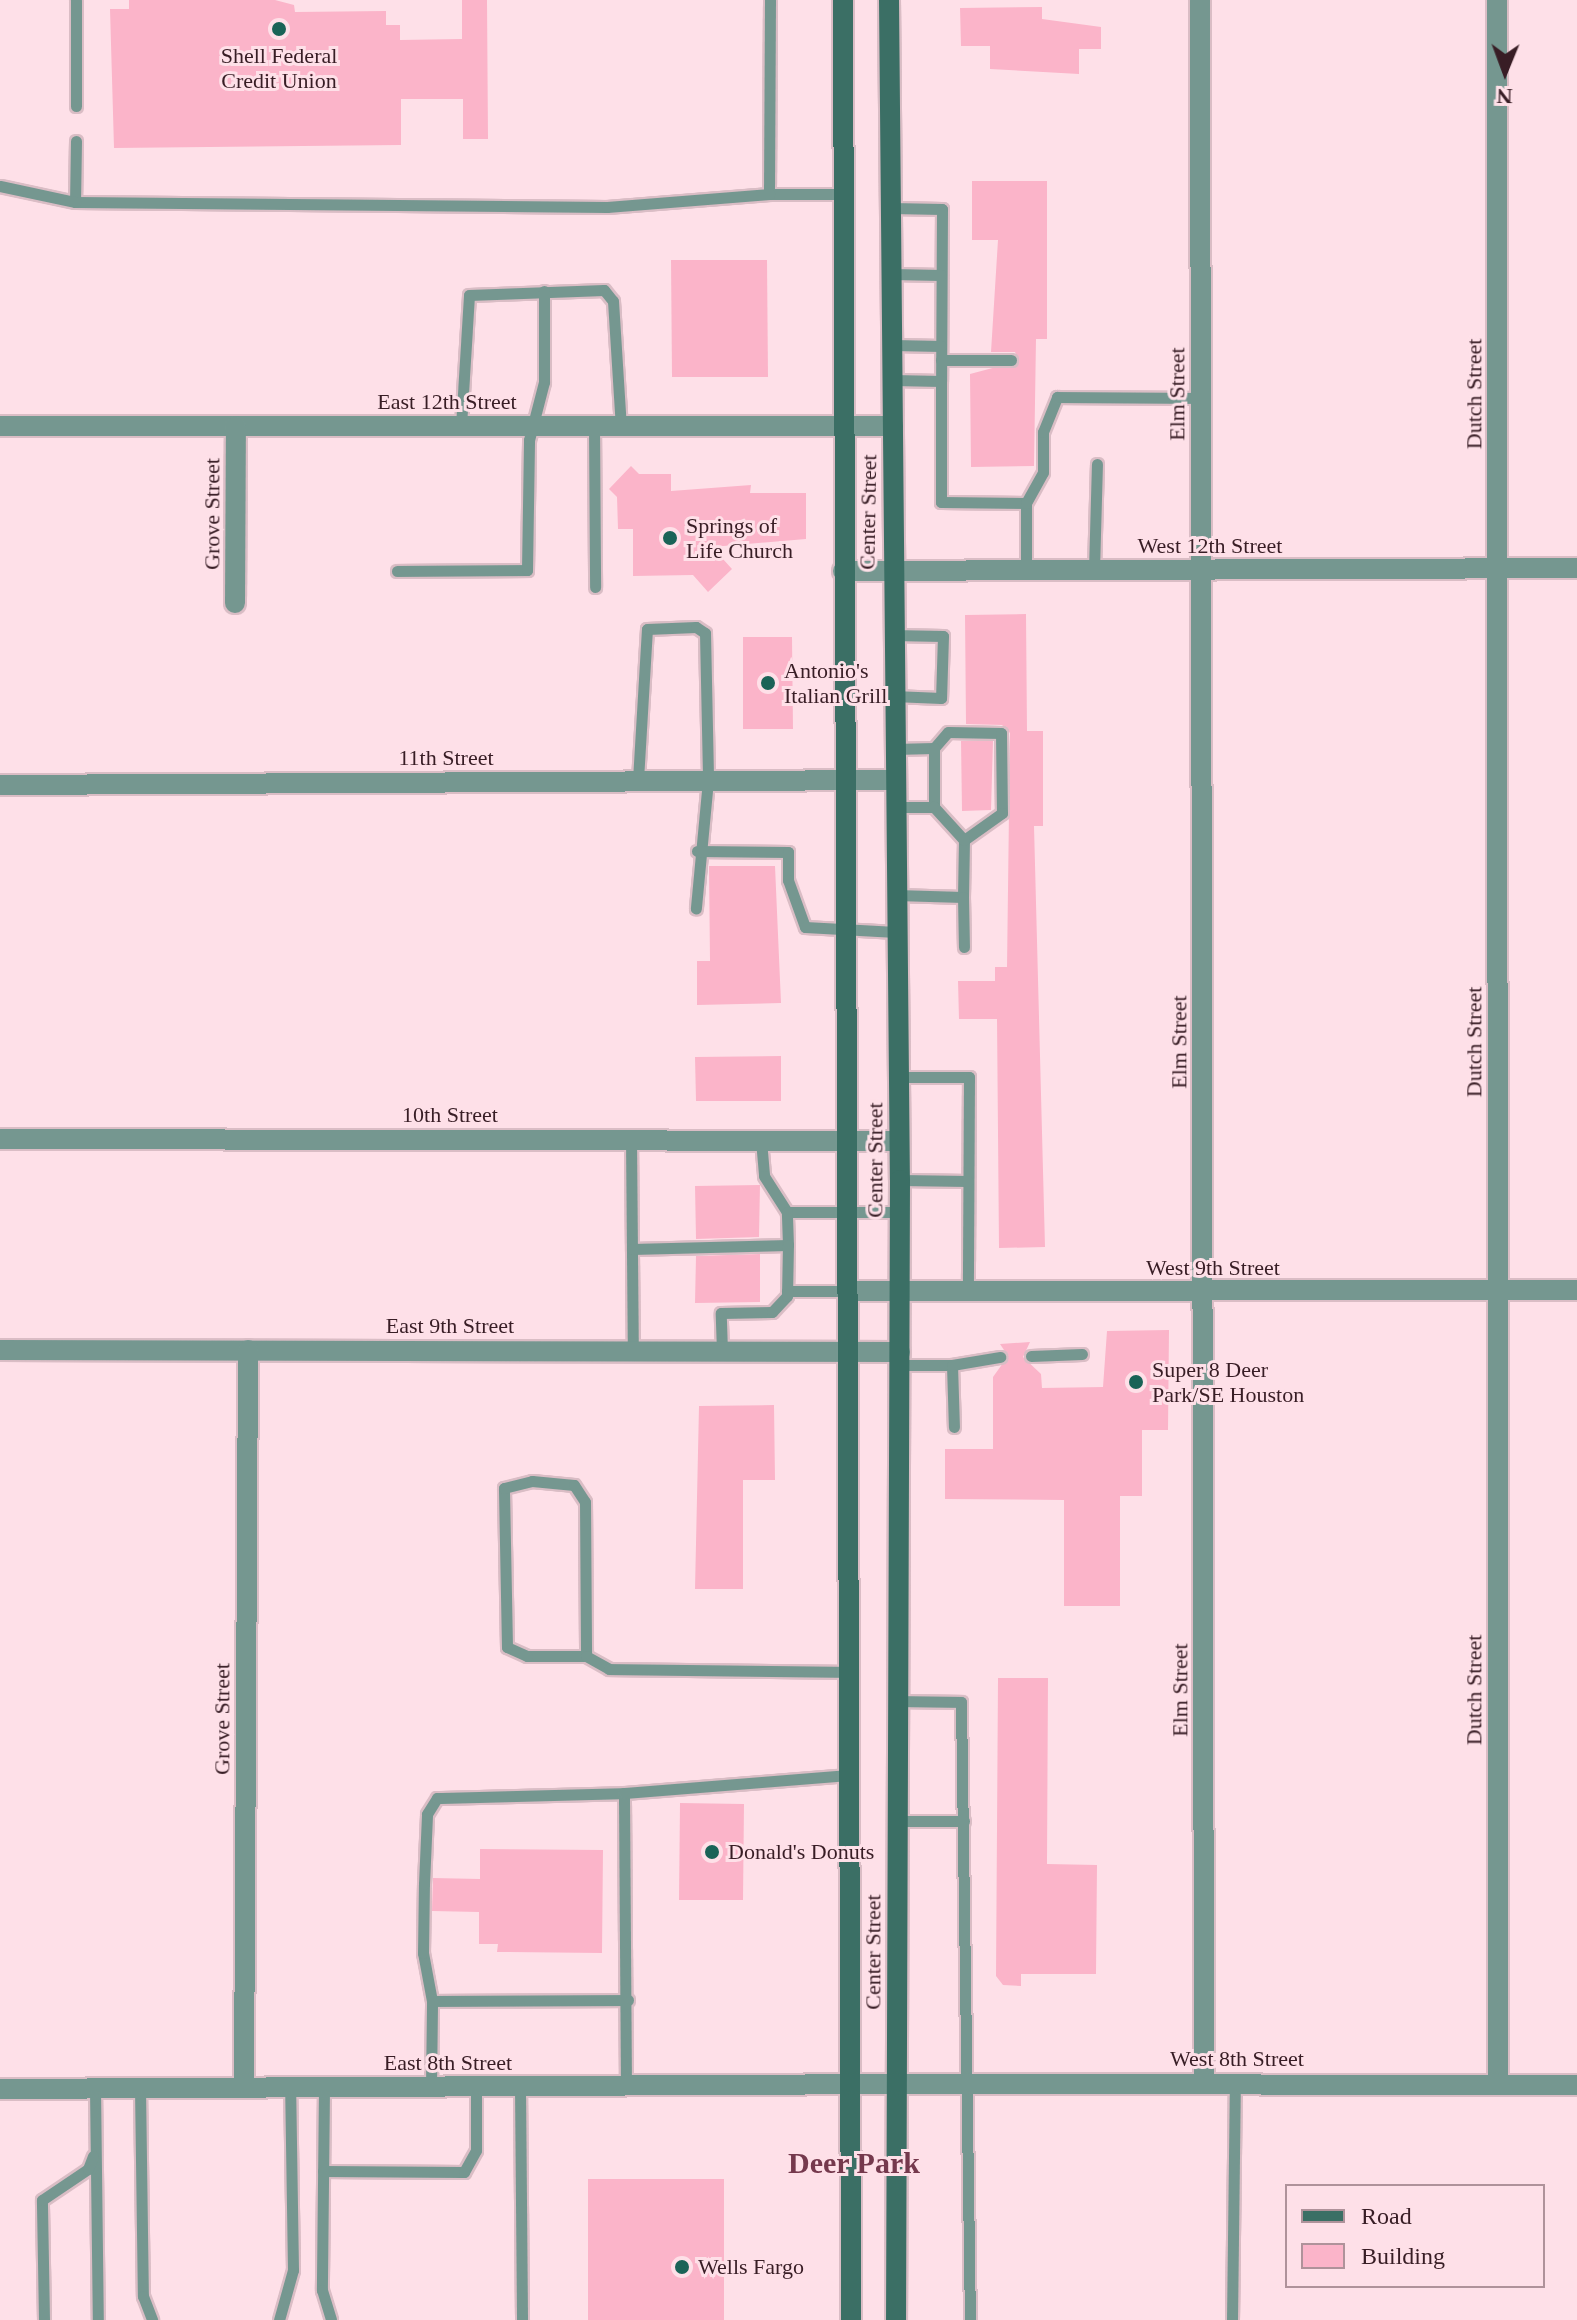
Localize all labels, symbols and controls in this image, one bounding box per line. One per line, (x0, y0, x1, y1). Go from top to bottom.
marker: Shell Federal Credit Union (270, 20, 288, 38)
north arrow (1465, 32, 1545, 112)
place label: Shell Federal Credit Union (221, 42, 337, 94)
text: N (1496, 84, 1513, 109)
street label: Dutch Street (1461, 339, 1487, 449)
street label: Elm Street (1164, 347, 1190, 441)
street label: East 12th Street (377, 389, 517, 415)
street label: Center Street (854, 454, 882, 570)
street label: Grove Street (199, 458, 225, 570)
place label: Springs of Life Church (686, 512, 793, 564)
marker: Springs of Life Church (661, 529, 679, 547)
street label: West 12th Street (1138, 533, 1282, 559)
place label: Antonio's Italian Grill (784, 657, 887, 708)
marker: Antonio's Italian Grill (759, 674, 777, 692)
street label: 11th Street (398, 745, 494, 771)
street label: Dutch Street (1461, 987, 1487, 1097)
street label: Elm Street (1166, 995, 1192, 1089)
street label: 10th Street (402, 1102, 498, 1128)
street label: Center Street (862, 1102, 888, 1218)
street label: West 9th Street (1146, 1255, 1280, 1281)
street label: East 9th Street (386, 1313, 514, 1339)
place label: Super 8 Deer Park/SE Houston (1152, 1356, 1304, 1408)
marker: Super 8 Deer Park/SE Houston (1127, 1373, 1145, 1391)
street label: Dutch Street (1461, 1635, 1487, 1745)
street label: Elm Street (1167, 1643, 1193, 1737)
street label: Grove Street (209, 1663, 235, 1775)
place label: Donald's Donuts (728, 1839, 874, 1865)
marker: Donald's Donuts (703, 1843, 721, 1861)
street label: Center Street (860, 1894, 886, 2010)
street label: West 8th Street (1170, 2046, 1304, 2072)
street label: East 8th Street (384, 2050, 512, 2076)
district label: Deer Park (788, 2145, 920, 2181)
legend (1285, 2184, 1545, 2288)
text: Road (1361, 2203, 1412, 2229)
text: Building (1361, 2243, 1445, 2269)
place label: Wells Fargo (698, 2254, 804, 2280)
marker: Wells Fargo (673, 2258, 691, 2276)

